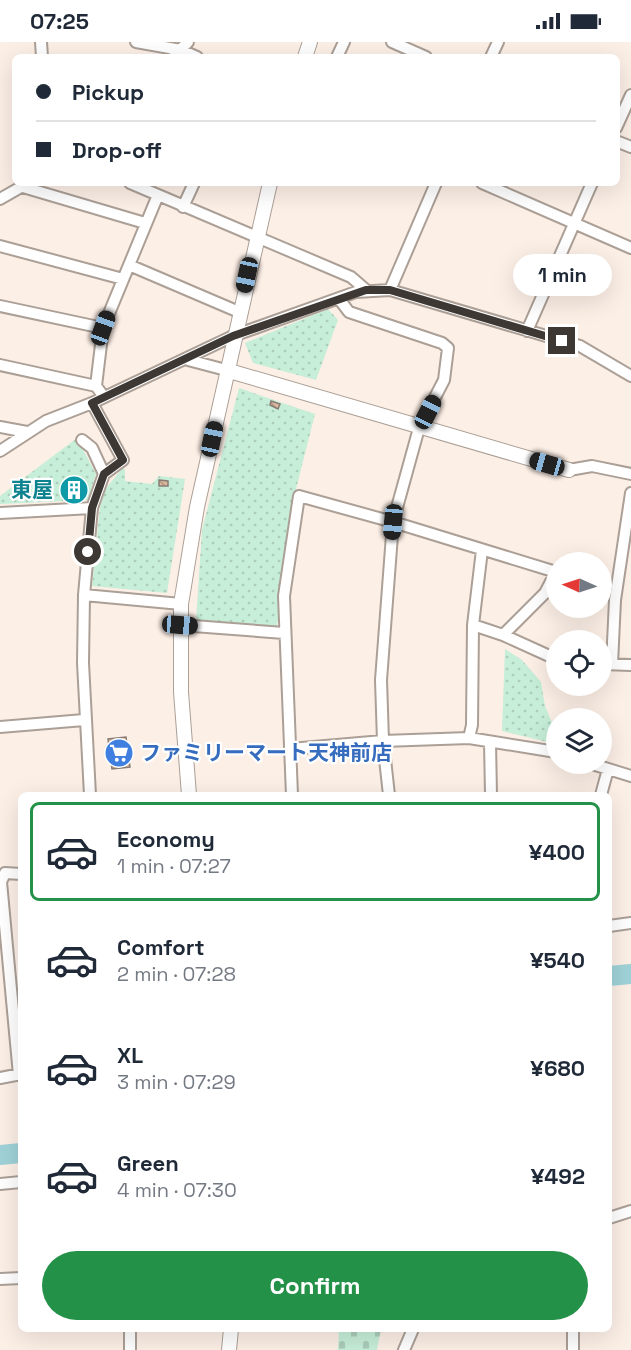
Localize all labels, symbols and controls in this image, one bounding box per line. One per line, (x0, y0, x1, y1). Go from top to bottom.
text: 07:25 (30, 7, 89, 35)
text: Pickup (72, 78, 144, 106)
text: Drop-off (72, 136, 162, 164)
callout: 1 min (512, 254, 612, 296)
car (234, 256, 260, 294)
text: 1 min (538, 262, 587, 288)
car (88, 308, 118, 348)
route end (548, 327, 575, 354)
car (412, 392, 444, 432)
car (199, 420, 225, 458)
car (527, 450, 567, 478)
building icon: 東屋 (58, 474, 90, 506)
place label: 東屋 (11, 476, 53, 503)
car (382, 503, 404, 541)
route start (74, 538, 101, 565)
north arrow (546, 552, 612, 618)
map controls (546, 552, 612, 774)
car (161, 615, 199, 635)
button: locate (546, 630, 612, 696)
button: layers (546, 708, 612, 774)
supermarket icon: ファミリーマート天神前店 (103, 737, 135, 769)
place label: ファミリーマート天神前店 (140, 739, 392, 766)
icon: car (45, 825, 99, 879)
text: Economy (117, 825, 215, 853)
text: ¥400 (529, 838, 585, 866)
text: 1 min · 07:27 (117, 853, 231, 879)
icon: car (45, 933, 99, 987)
text: Comfort (117, 933, 205, 961)
text: ¥540 (530, 946, 585, 974)
text: 2 min · 07:28 (117, 961, 236, 987)
icon: car (45, 1041, 99, 1095)
text: XL (117, 1041, 143, 1069)
text: ¥680 (530, 1054, 585, 1082)
text: 3 min · 07:29 (117, 1069, 236, 1095)
icon: car (45, 1149, 99, 1203)
text: Green (117, 1149, 179, 1177)
text: ¥492 (531, 1162, 585, 1190)
text: 4 min · 07:30 (117, 1177, 237, 1203)
button: Confirm (42, 1251, 588, 1320)

